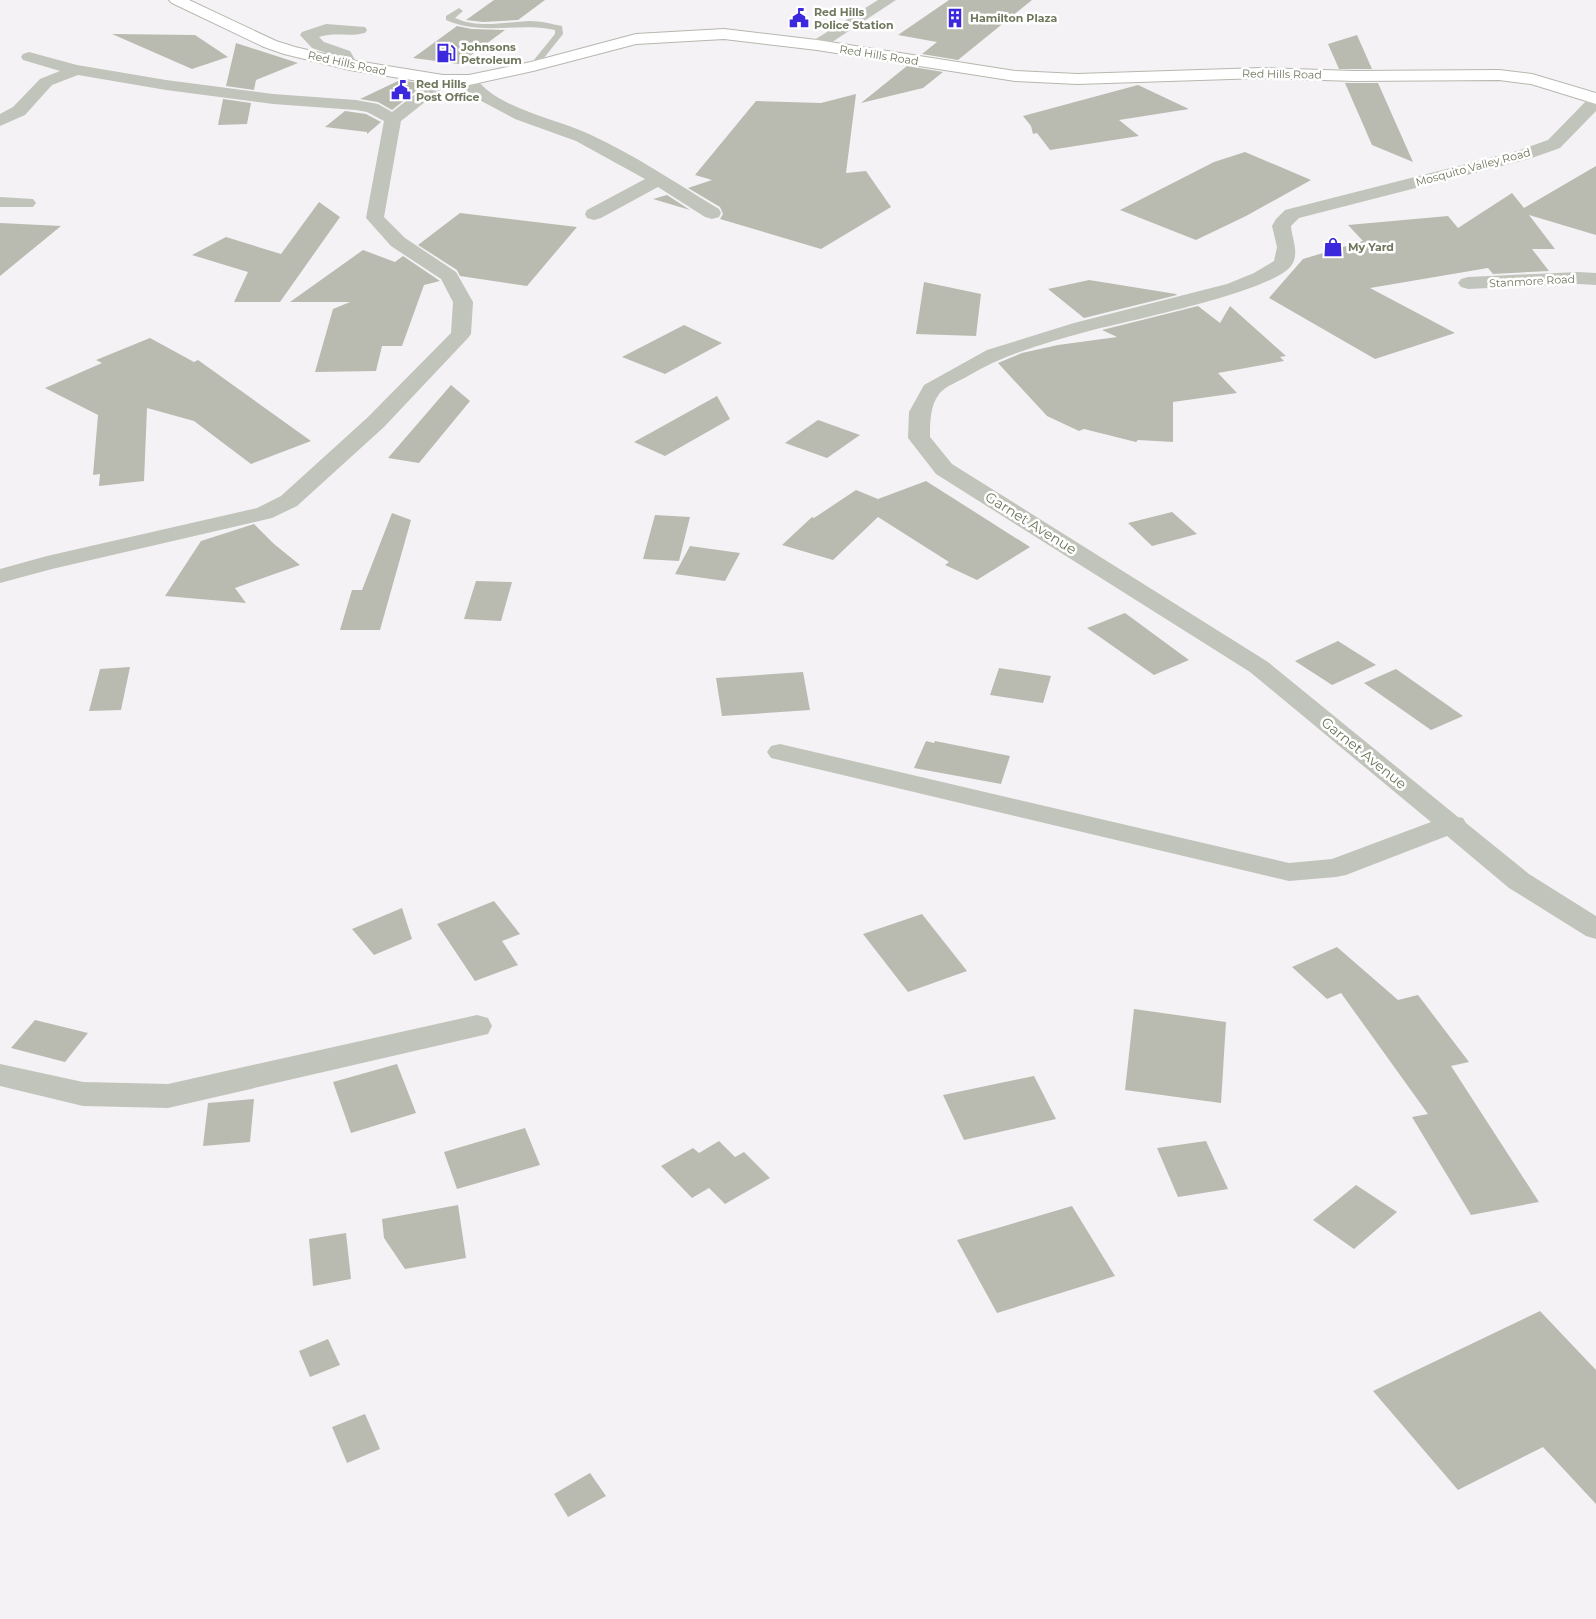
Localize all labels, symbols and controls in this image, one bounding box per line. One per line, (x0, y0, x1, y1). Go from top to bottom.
place label: Red Hills Police Station (814, 5, 894, 32)
public building icon: Red Hills Police Station (788, 7, 810, 29)
building icon: Hamilton Plaza (944, 7, 966, 29)
place label: Hamilton Plaza (970, 11, 1057, 25)
place label: Johnsons Petroleum (460, 40, 522, 67)
fuel station icon: Johnsons Petroleum (435, 42, 457, 64)
street label: Red Hills Road (839, 42, 919, 68)
street label: Red Hills Road (307, 48, 387, 78)
street label: Red Hills Road (1242, 66, 1322, 82)
place label: Red Hills Post Office (416, 77, 479, 104)
public building icon: Red Hills Post Office (390, 79, 412, 101)
street label: Mosquito Valley Road (1414, 145, 1532, 189)
shop icon: My Yard (1322, 236, 1344, 258)
place label: My Yard (1348, 240, 1394, 254)
street label: Stanmore Road (1489, 272, 1575, 290)
street label: Garnet Avenue (982, 488, 1080, 558)
street label: Garnet Avenue (1318, 713, 1410, 793)

